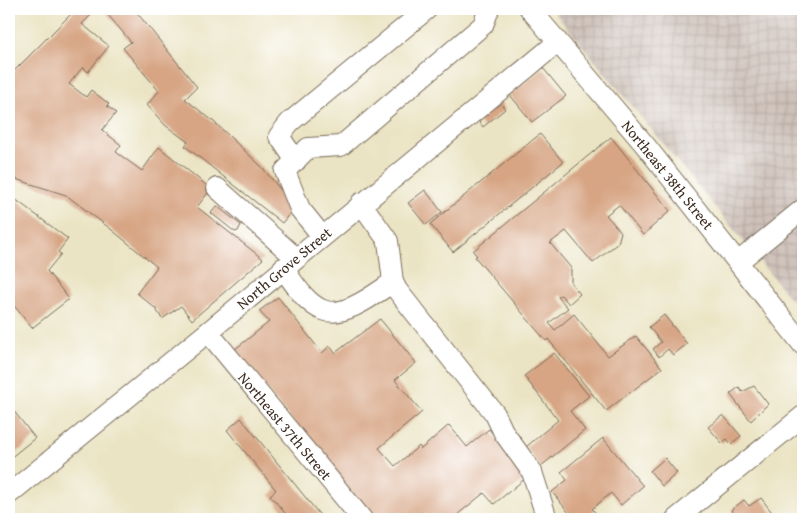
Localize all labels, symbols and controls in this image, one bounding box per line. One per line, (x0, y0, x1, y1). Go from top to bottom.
street label: Northeast 38th Street (617, 116, 719, 235)
street label: North Grove Street (232, 222, 337, 314)
street label: Northeast 37th Street (233, 367, 337, 485)

